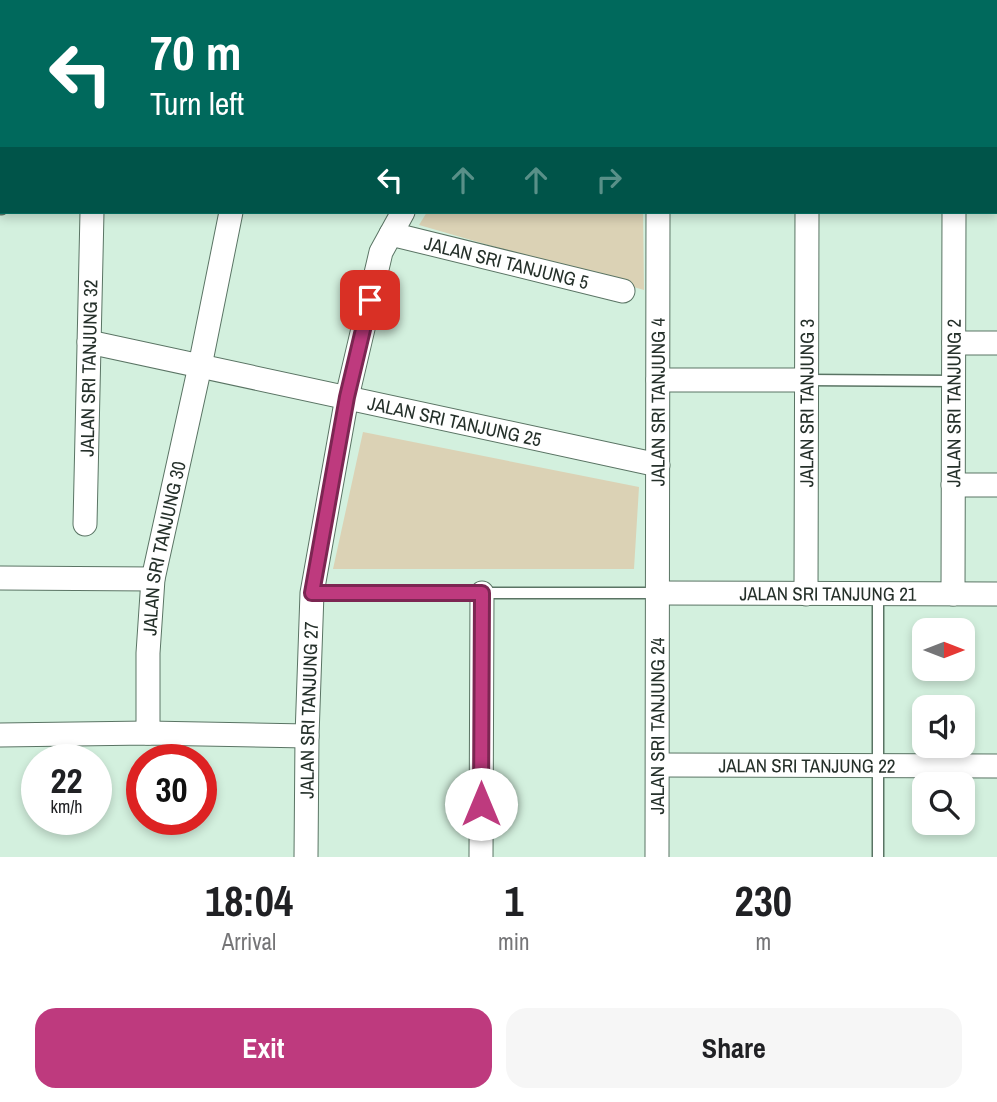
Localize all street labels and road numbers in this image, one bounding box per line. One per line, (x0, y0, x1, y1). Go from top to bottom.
street label: JALAN SRI TANJUNG 5 (422, 230, 592, 295)
street label: JALAN SRI TANJUNG 32 (74, 279, 103, 457)
street label: JALAN SRI TANJUNG 4 (645, 317, 671, 486)
street label: JALAN SRI TANJUNG 3 (793, 319, 820, 487)
street label: JALAN SRI TANJUNG 2 (940, 319, 967, 487)
street label: JALAN SRI TANJUNG 25 (365, 390, 544, 453)
street label: JALAN SRI TANJUNG 30 (136, 459, 192, 636)
street label: JALAN SRI TANJUNG 21 (739, 580, 917, 607)
street label: JALAN SRI TANJUNG 27 (293, 621, 324, 799)
street label: JALAN SRI TANJUNG 24 (644, 637, 670, 815)
street label: JALAN SRI TANJUNG 22 (718, 752, 896, 779)

